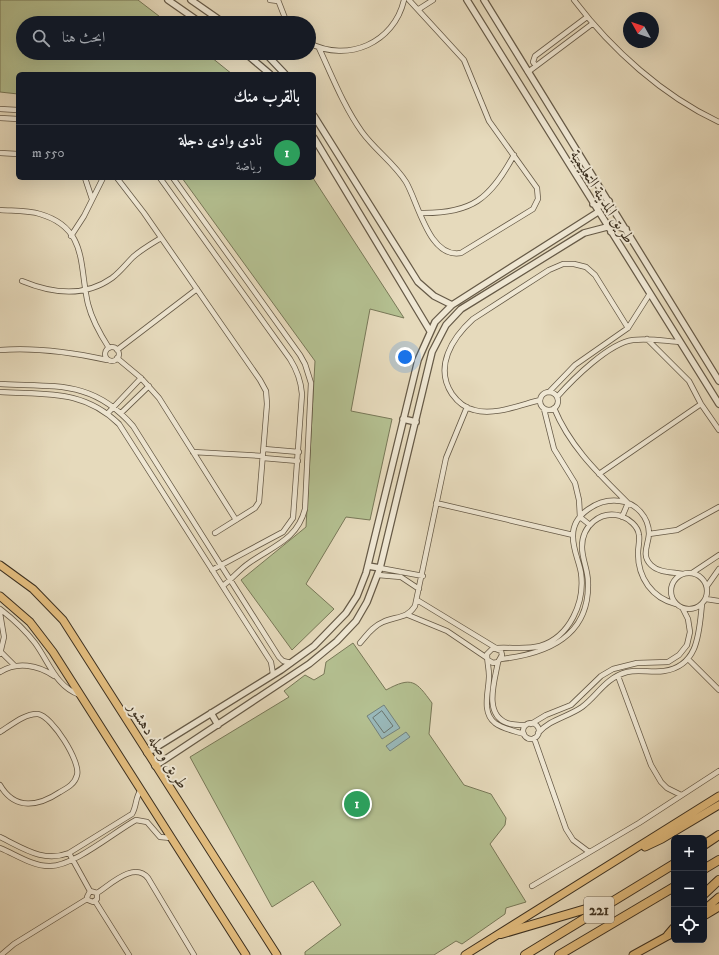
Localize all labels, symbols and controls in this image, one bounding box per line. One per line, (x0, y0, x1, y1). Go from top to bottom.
north arrow (623, 12, 659, 48)
search box (16, 16, 316, 60)
icon: search (30, 27, 52, 49)
text: ابحث هنا (62, 28, 105, 47)
text: بالقرب منك (234, 86, 300, 108)
text: نادى وادى دجلة (179, 131, 262, 150)
text: 550 m (32, 145, 65, 161)
text: 1 (285, 145, 289, 161)
street label: طريق المدينة التعليمية (565, 146, 639, 247)
text: رياضة (236, 158, 262, 174)
your location (395, 347, 415, 367)
street label: طريق وصله دهشور (122, 697, 193, 793)
pin: 1 (344, 789, 370, 819)
map controls (671, 835, 707, 943)
button: + (671, 835, 707, 871)
button: − (671, 871, 707, 907)
road number: 221 (584, 897, 614, 923)
button: locate (671, 907, 707, 943)

